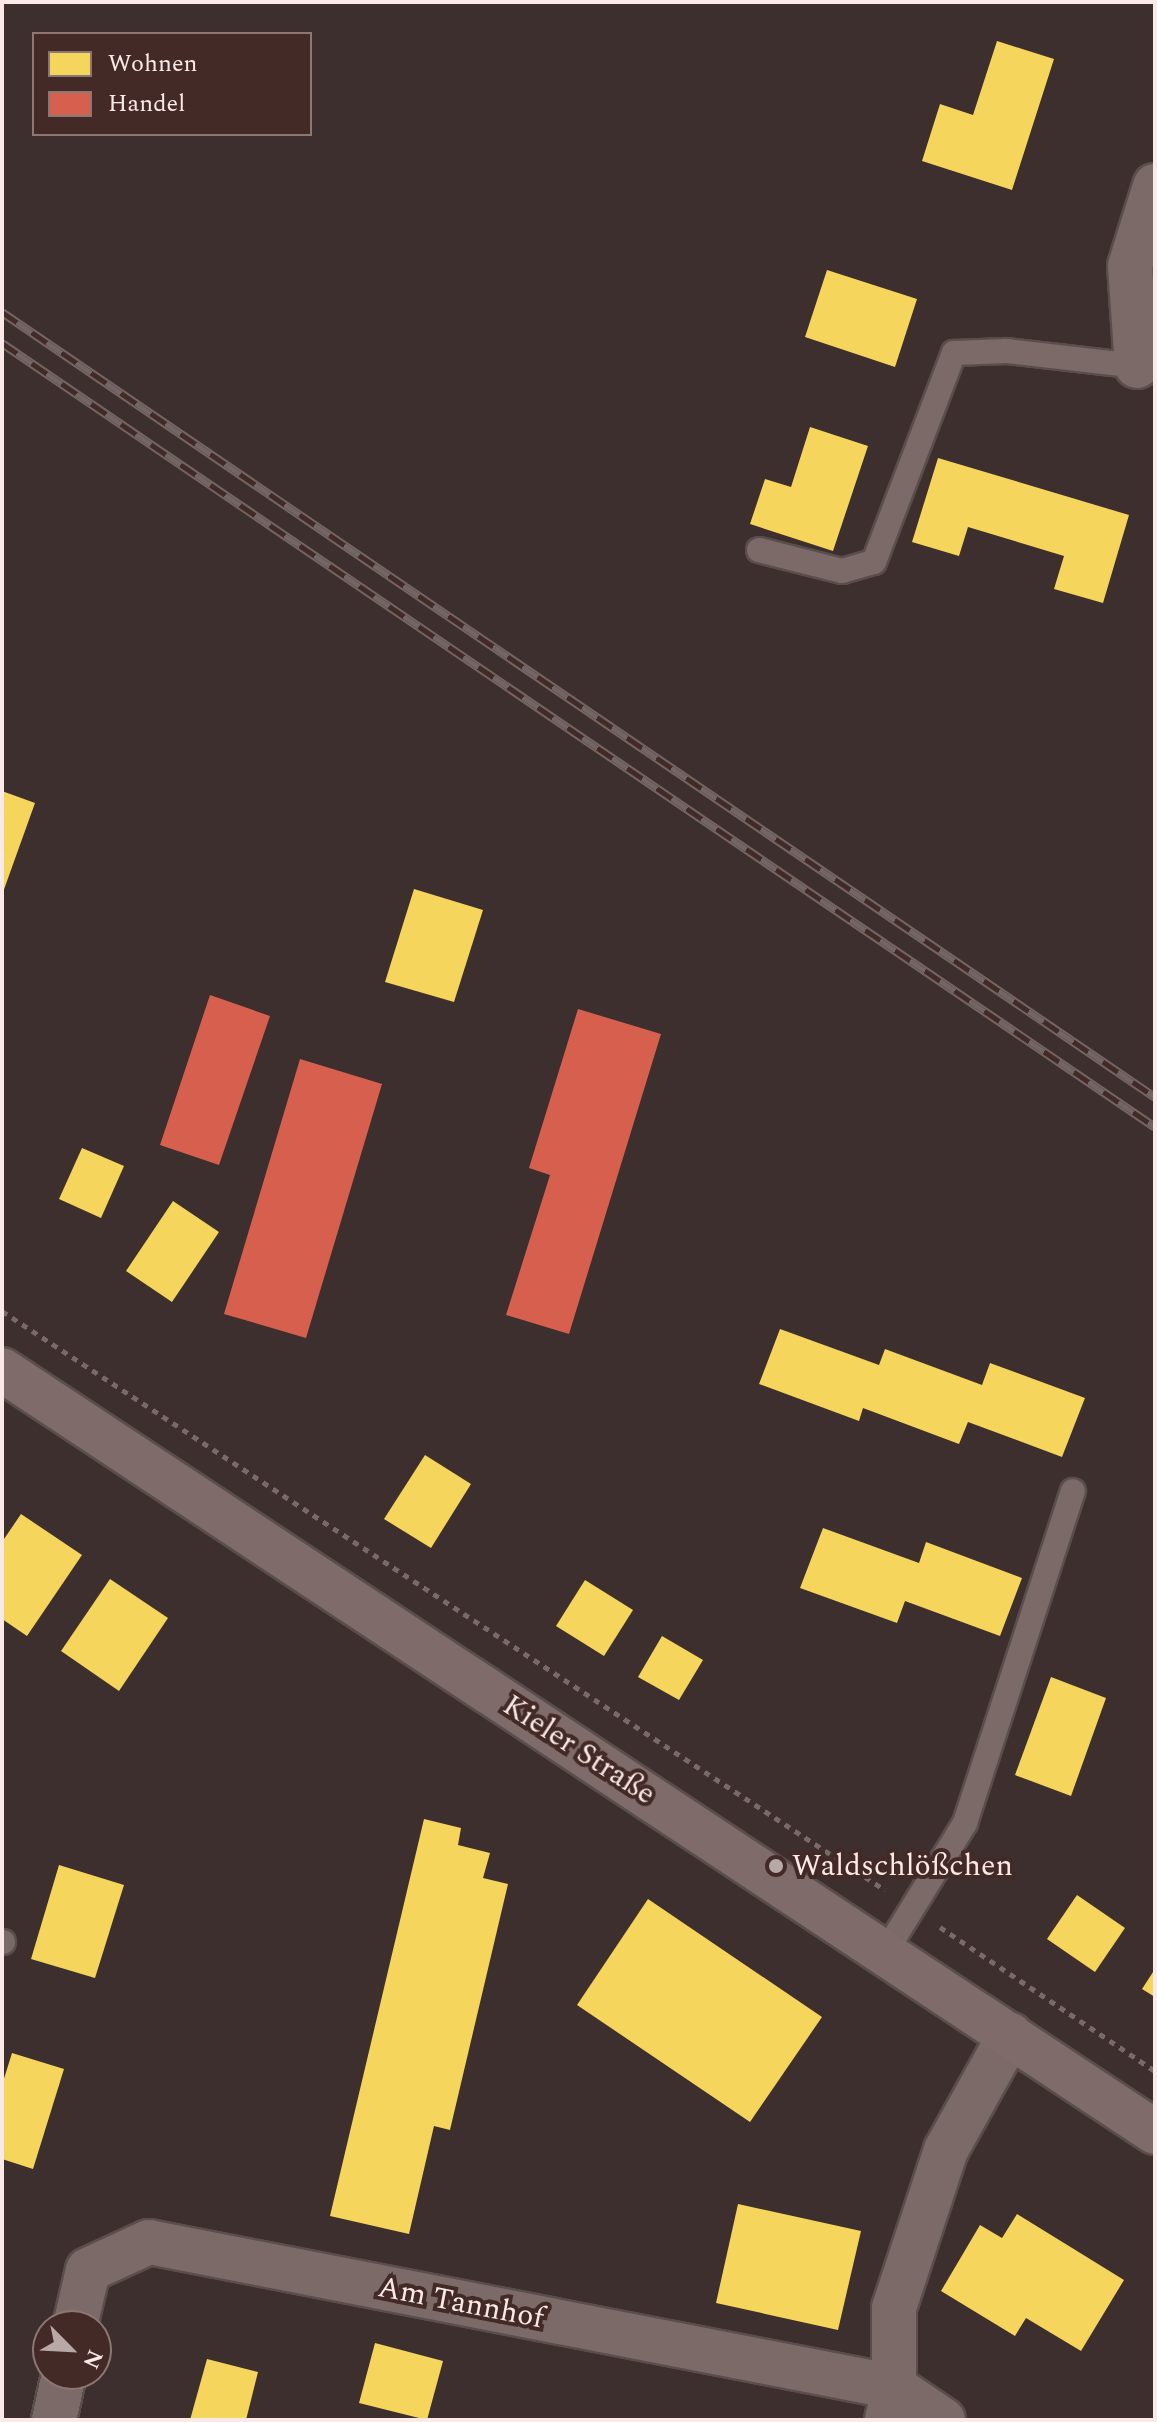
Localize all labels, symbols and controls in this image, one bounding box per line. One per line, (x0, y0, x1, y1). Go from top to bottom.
legend (32, 32, 312, 136)
text: Wohnen (108, 46, 198, 82)
text: Handel (108, 86, 185, 122)
street label: Kieler Straße (496, 1687, 662, 1813)
place label: Waldschlößchen (792, 1848, 1013, 1884)
marker: Waldschlößchen (767, 1857, 785, 1875)
street label: Am Tannhof (375, 2269, 547, 2337)
north arrow (32, 2310, 112, 2390)
text: N (74, 2344, 111, 2374)

